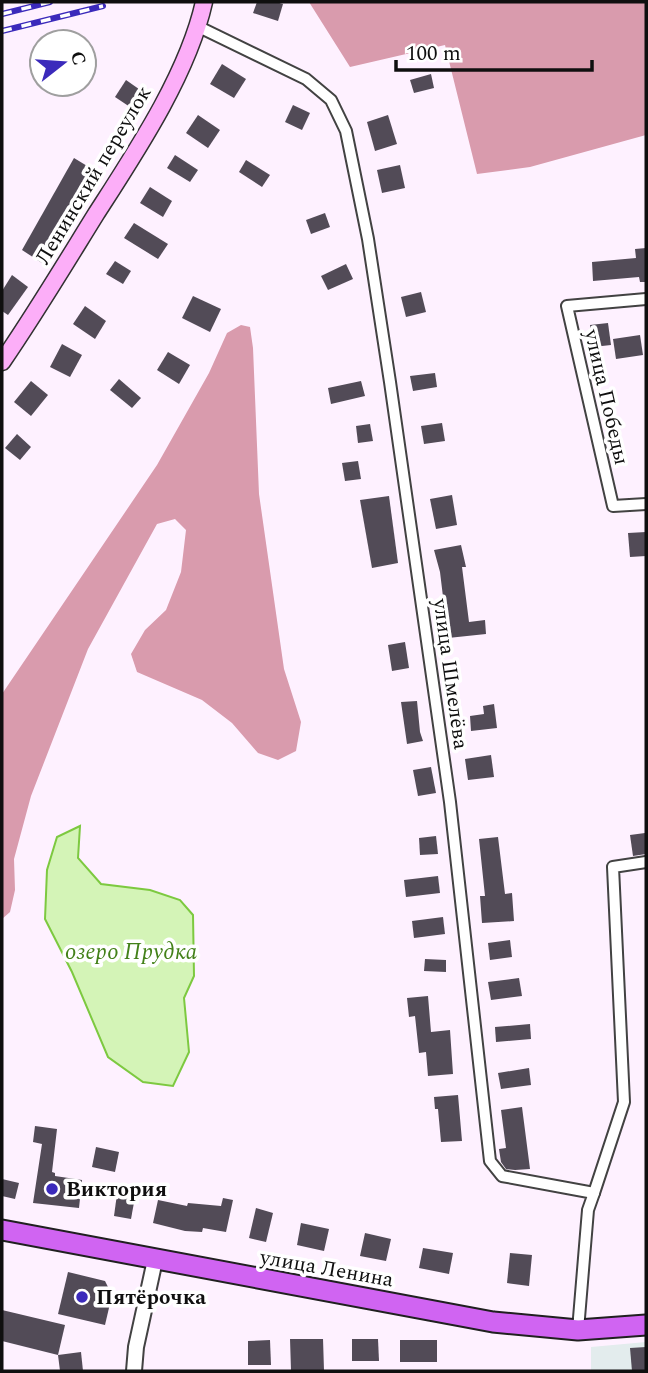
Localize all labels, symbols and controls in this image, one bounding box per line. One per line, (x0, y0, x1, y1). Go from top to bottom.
north arrow (28, 28, 98, 98)
scale bar (396, 28, 592, 72)
text: 100 m (406, 38, 461, 70)
text: С (62, 48, 94, 69)
street label: Ленинский переулок (28, 80, 160, 271)
street label: улица Победы (575, 325, 637, 468)
street label: улица Шмелёва (423, 596, 477, 752)
water label: озеро Прудка (65, 935, 198, 970)
place label: Виктория (66, 1174, 167, 1206)
marker: Виктория (44, 1181, 60, 1197)
street label: улица Ленина (257, 1241, 397, 1297)
place label: Пятёрочка (96, 1282, 206, 1314)
marker: Пятёрочка (74, 1289, 90, 1305)

